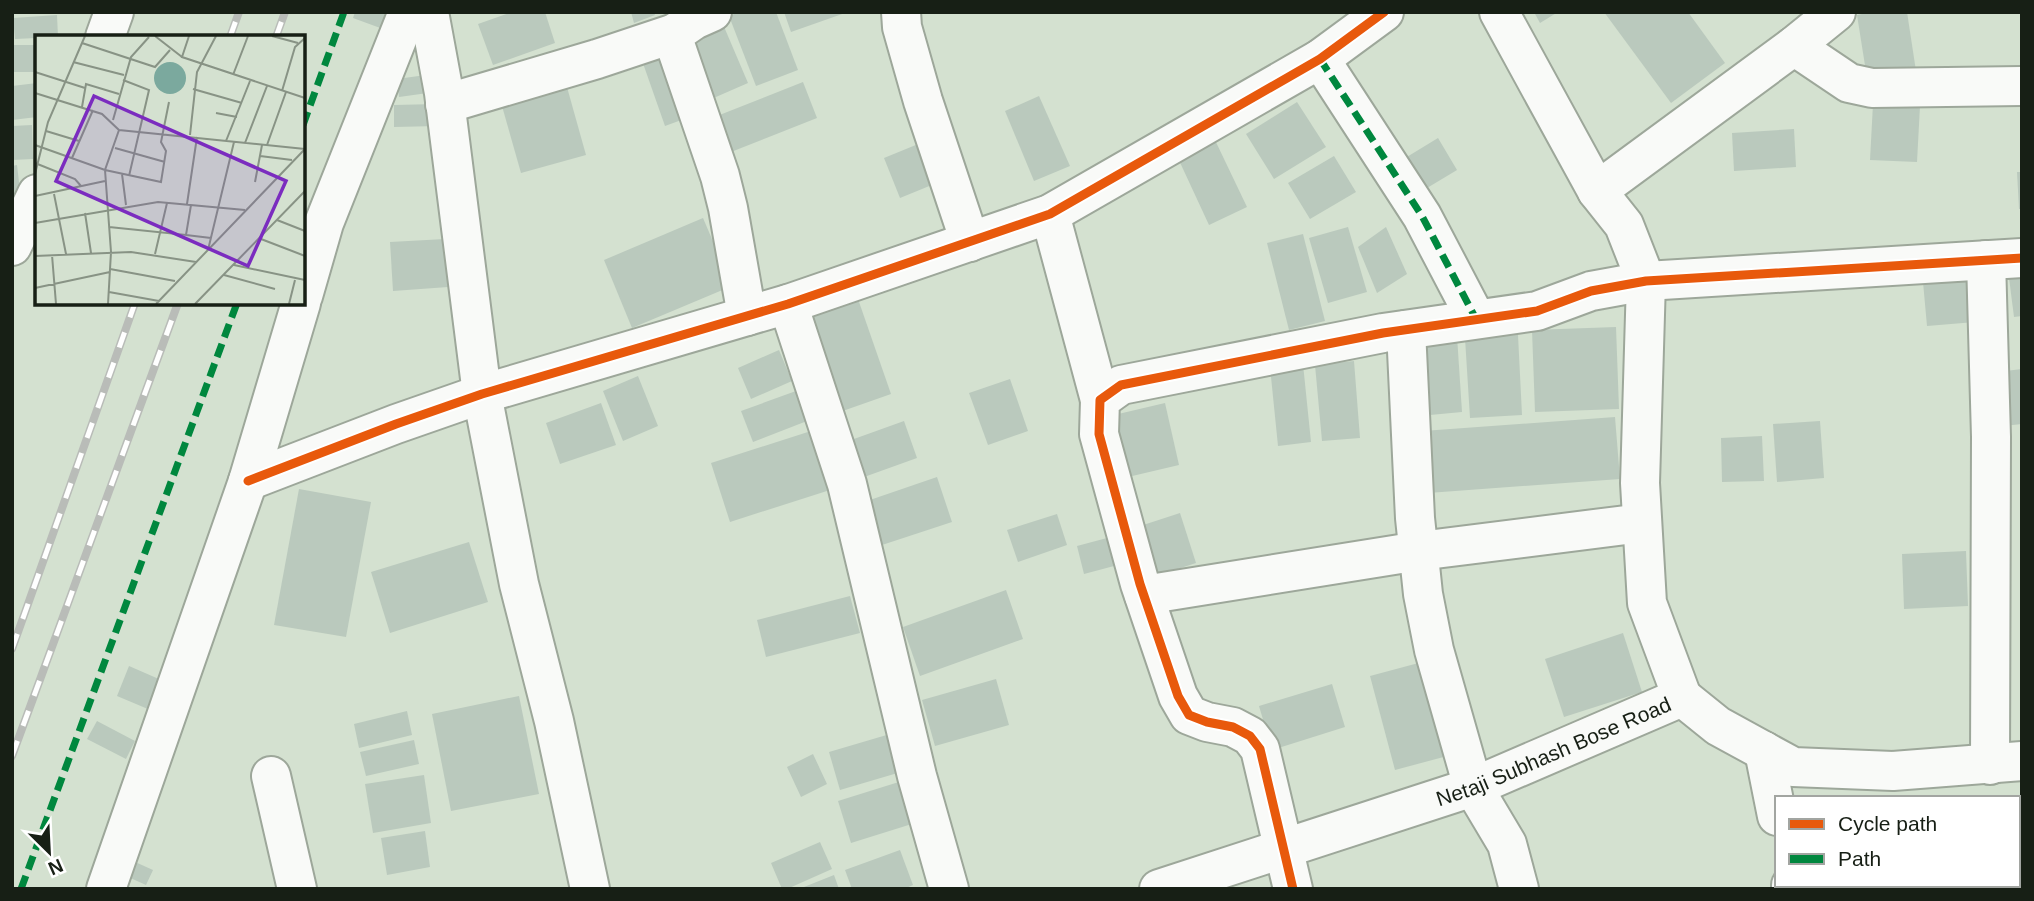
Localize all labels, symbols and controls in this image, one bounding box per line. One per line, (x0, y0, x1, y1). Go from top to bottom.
inset map (35, 35, 304, 304)
street label: Netaji Subhash Bose Road (1433, 692, 1674, 810)
legend (1775, 796, 2020, 887)
text: Cycle path (1838, 812, 1937, 835)
north arrow (14, 817, 84, 887)
text: Path (1838, 847, 1881, 870)
text: N (45, 855, 66, 879)

